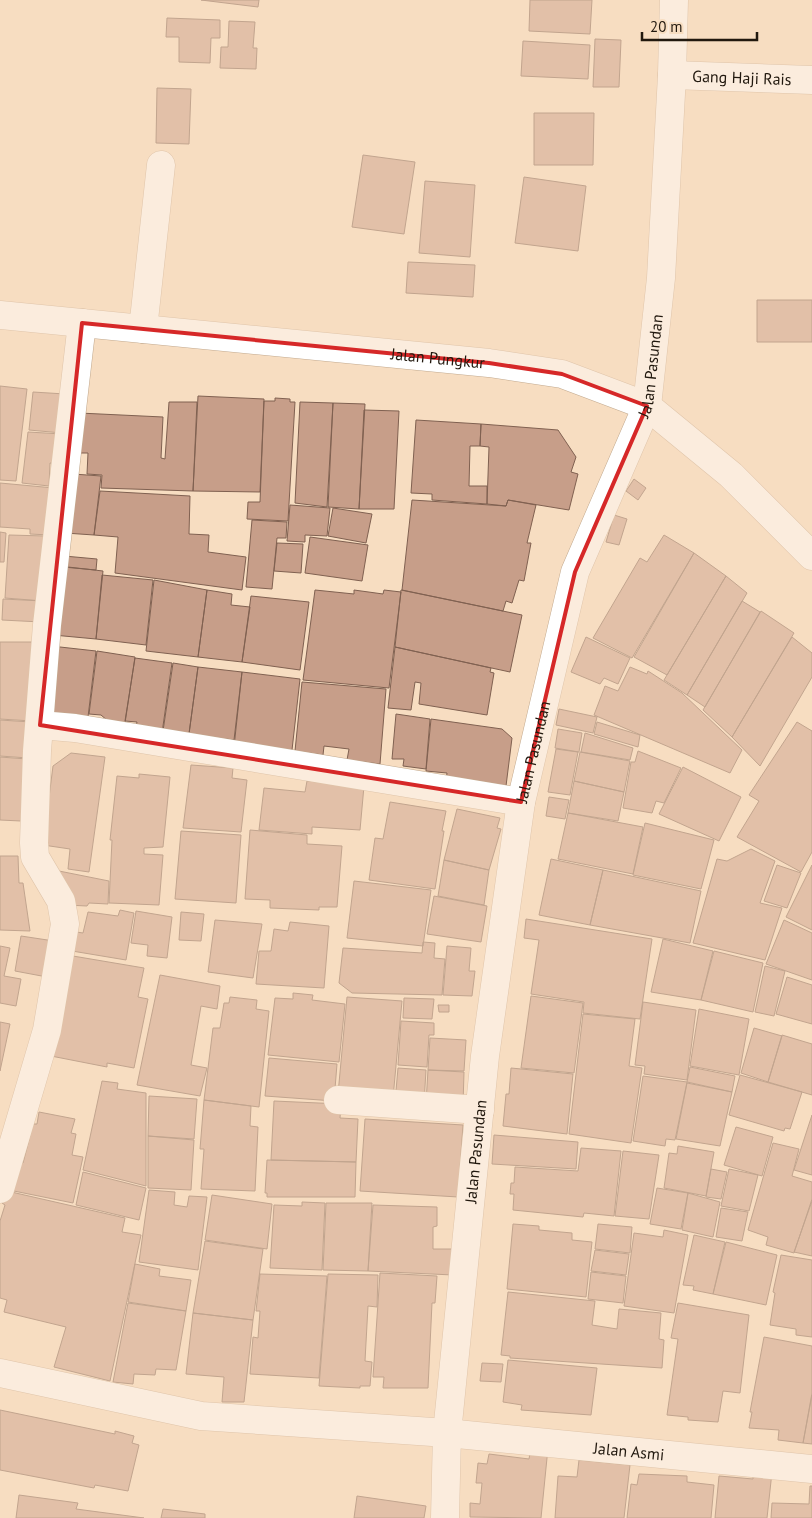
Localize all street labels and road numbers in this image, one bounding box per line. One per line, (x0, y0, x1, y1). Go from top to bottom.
street label: Gang Haji Rais (692, 66, 792, 89)
street label: Jalan Pasundan (633, 313, 667, 422)
street label: Jalan Pungkur (389, 343, 486, 373)
street label: Jalan Pasundan (511, 699, 554, 806)
street label: Jalan Pasundan (460, 1099, 491, 1205)
street label: Jalan Asmi (592, 1437, 665, 1464)

